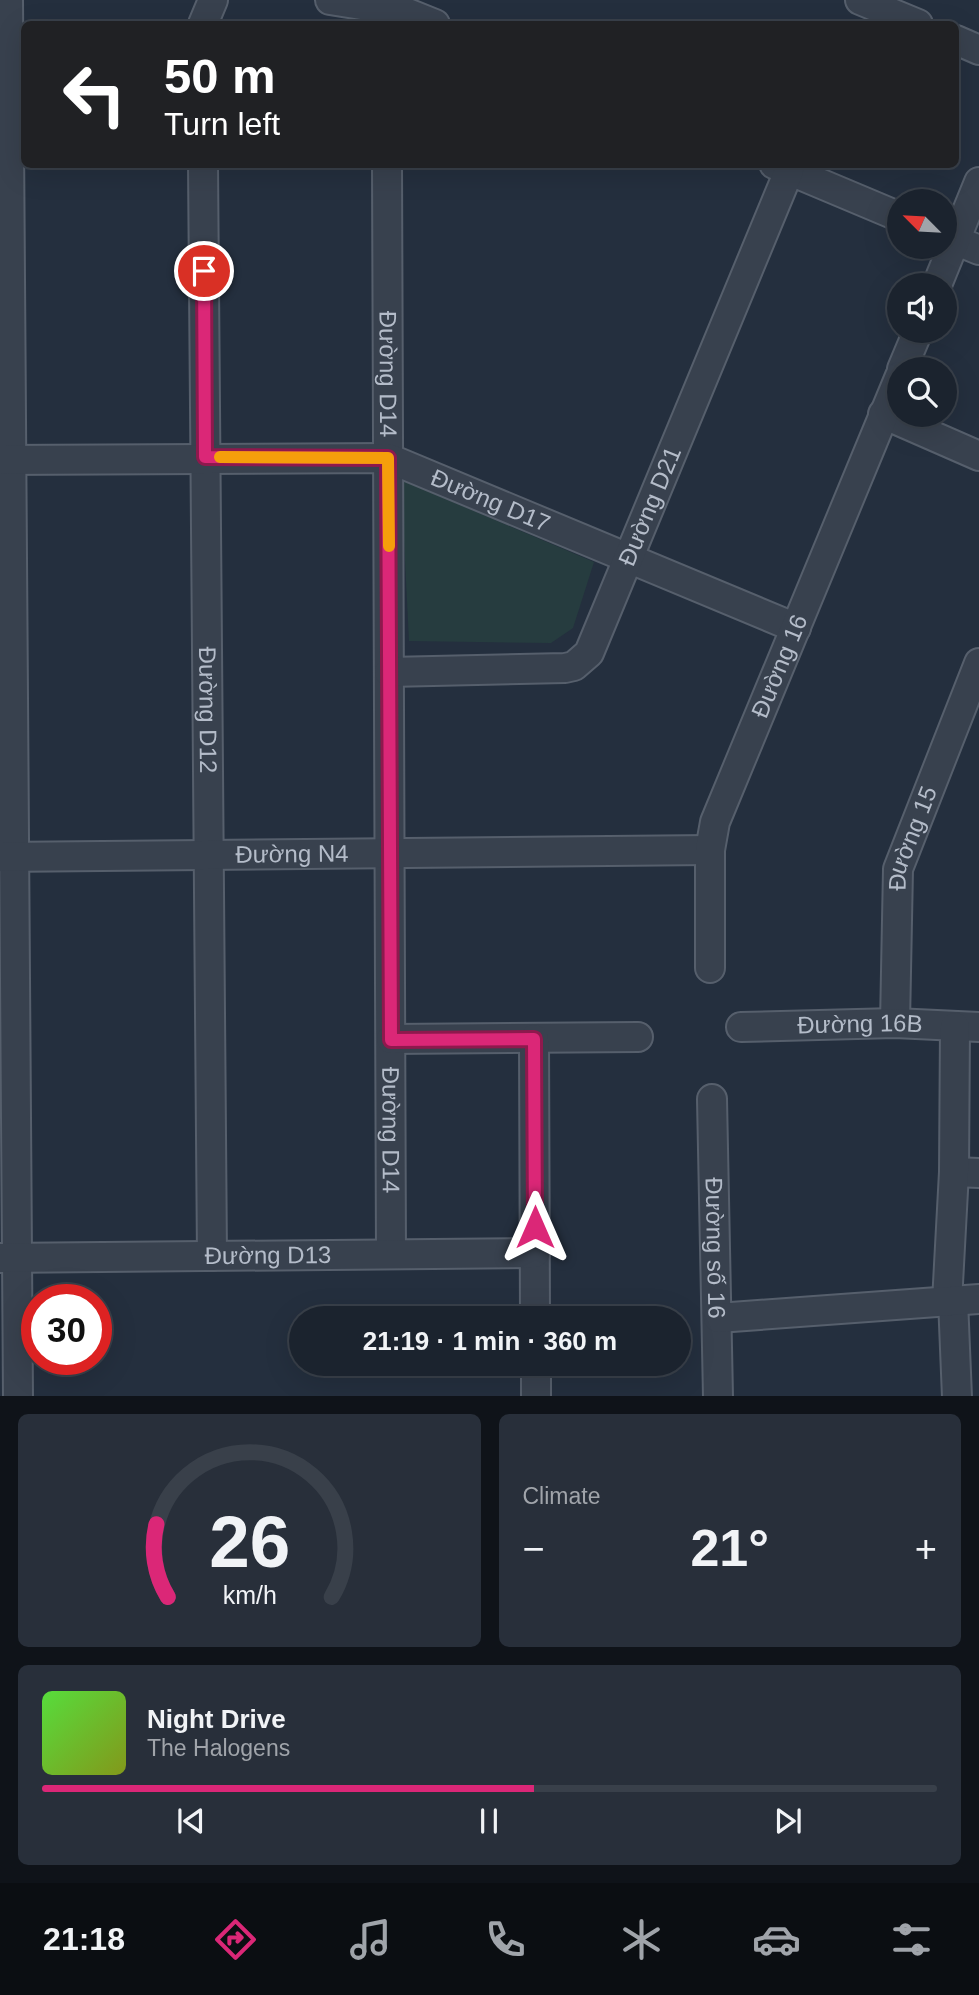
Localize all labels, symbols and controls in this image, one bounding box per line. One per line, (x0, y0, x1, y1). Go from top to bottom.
icon: left (49, 49, 140, 140)
text: 50 m (164, 49, 276, 103)
text: Turn left (164, 106, 280, 142)
north arrow (887, 189, 957, 259)
map controls (887, 189, 957, 427)
pin (174, 241, 234, 301)
icon: arrive (185, 252, 223, 290)
button: sound (887, 273, 957, 343)
street label: Đường D14 (375, 311, 402, 437)
button: search (887, 357, 957, 427)
street label: Đường D21 (613, 442, 686, 570)
street label: Đường D17 (427, 463, 554, 537)
street label: Đường 16 (746, 610, 813, 722)
street label: Đường D12 (194, 647, 222, 773)
street label: Đường 15 (883, 782, 942, 891)
street label: Đường N4 (235, 840, 349, 868)
street label: Đường 16B (797, 1009, 923, 1039)
street label: Đường D14 (377, 1067, 405, 1193)
street label: Đường số 16 (701, 1177, 730, 1319)
position arrow (498, 1190, 572, 1264)
street label: Đường D13 (205, 1241, 331, 1269)
speed limit sign: 30 (21, 1284, 112, 1375)
text: 21:19 · 1 min · 360 m (363, 1326, 617, 1356)
text: Climate (523, 1483, 600, 1509)
text: 26 (209, 1501, 290, 1582)
text: 21° (690, 1519, 769, 1577)
text: − (523, 1528, 545, 1570)
text: + (915, 1528, 937, 1570)
text: km/h (222, 1580, 276, 1608)
text: Night Drive (147, 1704, 286, 1734)
text: The Halogens (147, 1735, 290, 1761)
icon: previous (172, 1802, 210, 1840)
icon: pause (470, 1802, 508, 1840)
icon: next (769, 1802, 807, 1840)
icon: directions (211, 1915, 260, 1964)
icon: music (346, 1915, 395, 1964)
icon: phone (481, 1915, 530, 1964)
icon: climate (617, 1915, 666, 1964)
icon: car (752, 1915, 801, 1964)
icon: filters (887, 1915, 936, 1964)
text: 21:18 (43, 1921, 125, 1957)

